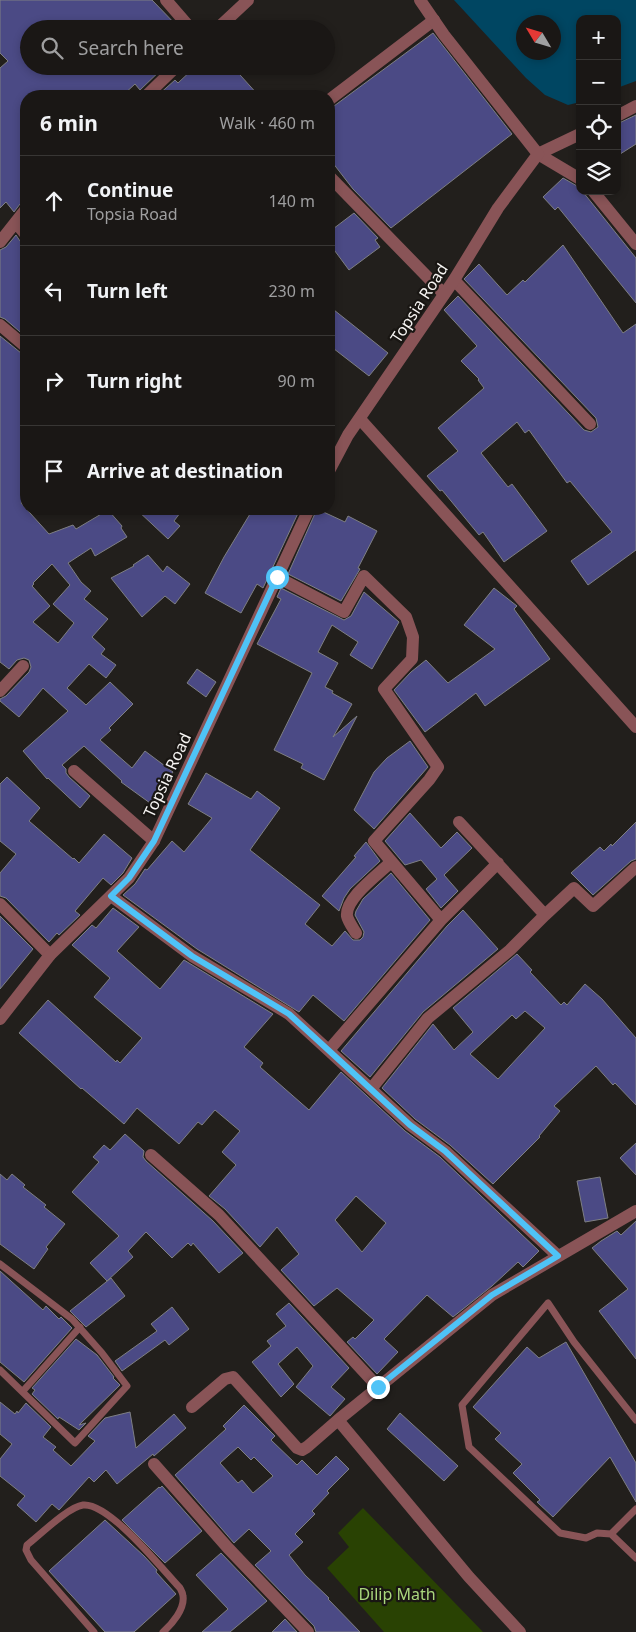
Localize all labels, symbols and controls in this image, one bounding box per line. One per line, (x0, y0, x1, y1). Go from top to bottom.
north arrow (516, 15, 561, 60)
map controls (576, 15, 621, 195)
button: + (576, 15, 621, 60)
search box (20, 20, 335, 75)
icon: search (38, 34, 66, 62)
text: Search here (78, 35, 184, 61)
button: − (576, 60, 621, 105)
button: locate (576, 105, 621, 150)
text: 6 min (40, 109, 98, 137)
text: Walk · 460 m (220, 112, 315, 134)
button: layers (576, 150, 621, 195)
text: Continue (87, 177, 173, 203)
icon: ahead (40, 187, 68, 215)
text: 140 m (268, 190, 315, 212)
text: Topsia Road (87, 203, 178, 225)
street label: Topsia Road (385, 259, 453, 347)
icon: left (40, 277, 68, 305)
text: Turn left (87, 278, 168, 304)
text: 230 m (268, 280, 315, 302)
icon: right (40, 367, 68, 395)
text: Turn right (87, 368, 182, 394)
text: 90 m (278, 370, 315, 392)
icon: arrive (40, 457, 68, 485)
text: Arrive at destination (87, 458, 283, 484)
route start (266, 566, 289, 589)
street label: Topsia Road (138, 729, 196, 821)
route end (367, 1376, 390, 1399)
park label: Dilip Math (358, 1583, 436, 1605)

